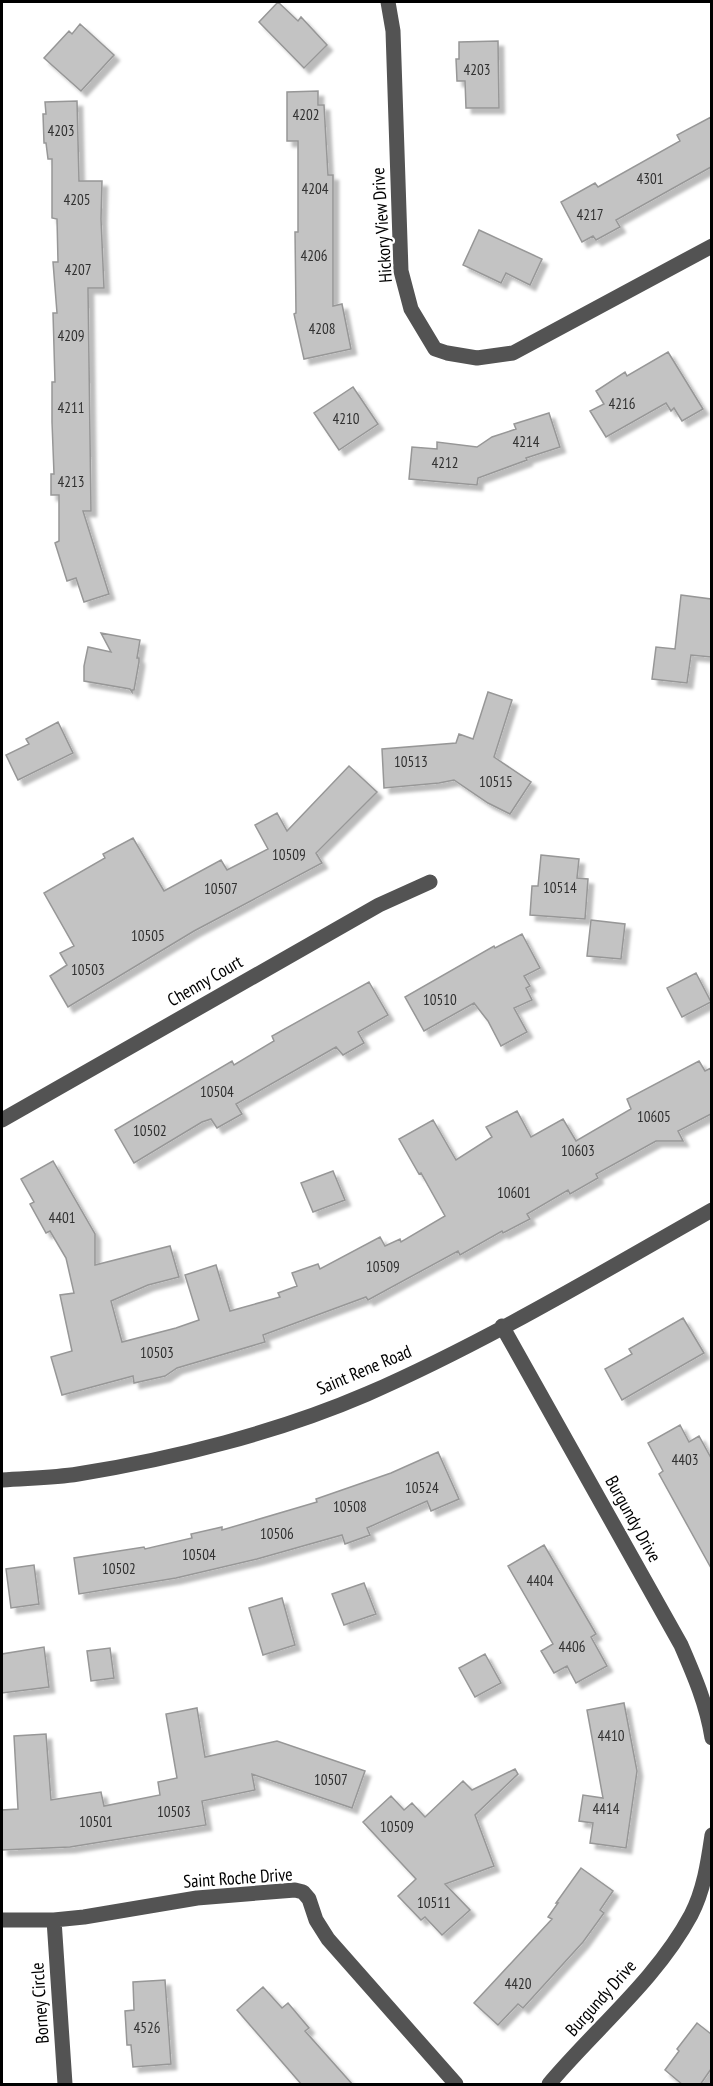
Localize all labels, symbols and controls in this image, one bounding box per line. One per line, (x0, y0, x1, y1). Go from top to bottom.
house number: 4203 (463, 60, 491, 79)
house number: 4202 (292, 105, 320, 124)
house number: 4203 (47, 121, 75, 140)
street label: Hickory View Drive (366, 167, 397, 283)
house number: 4301 (636, 169, 664, 188)
house number: 4204 (301, 179, 329, 198)
house number: 4205 (63, 190, 91, 209)
house number: 4217 (576, 205, 604, 224)
house number: 4206 (300, 246, 328, 265)
house number: 4207 (64, 260, 92, 279)
house number: 4208 (308, 319, 336, 338)
house number: 4209 (57, 326, 85, 345)
house number: 4216 (608, 394, 636, 413)
house number: 4211 (57, 398, 85, 417)
house number: 4210 (332, 409, 360, 428)
house number: 4214 (512, 432, 540, 451)
house number: 4212 (431, 453, 459, 472)
house number: 4213 (57, 472, 85, 491)
house number: 10513 (394, 752, 428, 771)
house number: 10515 (479, 772, 513, 791)
house number: 10509 (272, 845, 306, 864)
house number: 10514 (543, 878, 577, 897)
house number: 10507 (204, 879, 238, 898)
house number: 10505 (131, 926, 165, 945)
street label: Chenny Court (163, 950, 247, 1011)
house number: 10503 (71, 960, 105, 979)
house number: 10510 (423, 990, 457, 1009)
house number: 10504 (200, 1082, 234, 1101)
house number: 10605 (637, 1107, 671, 1126)
house number: 10502 (133, 1121, 167, 1140)
house number: 10603 (561, 1141, 595, 1160)
house number: 10601 (497, 1183, 531, 1202)
house number: 4401 (48, 1208, 76, 1227)
house number: 10509 (366, 1257, 400, 1276)
street label: Saint Rene Road (313, 1339, 415, 1400)
house number: 10503 (140, 1343, 174, 1362)
house number: 4403 (671, 1450, 699, 1469)
street label: Burgundy Drive (600, 1472, 667, 1566)
house number: 10524 (405, 1478, 439, 1497)
house number: 10508 (333, 1497, 367, 1516)
house number: 10506 (260, 1524, 294, 1543)
house number: 10504 (182, 1545, 216, 1564)
house number: 10502 (102, 1559, 136, 1578)
house number: 4404 (526, 1571, 554, 1590)
house number: 4406 (558, 1637, 586, 1656)
house number: 4410 (597, 1726, 625, 1745)
house number: 10507 (314, 1770, 348, 1789)
house number: 4414 (592, 1799, 620, 1818)
house number: 10503 (157, 1802, 191, 1821)
house number: 10501 (79, 1812, 113, 1831)
house number: 10509 (380, 1817, 414, 1836)
street label: Saint Roche Drive (183, 1862, 293, 1893)
house number: 10511 (417, 1893, 451, 1912)
street label: Burgundy Drive (560, 1955, 641, 2041)
street label: Borney Circle (25, 1962, 54, 2044)
house number: 4420 (504, 1974, 532, 1993)
house number: 4526 (133, 2018, 161, 2037)

